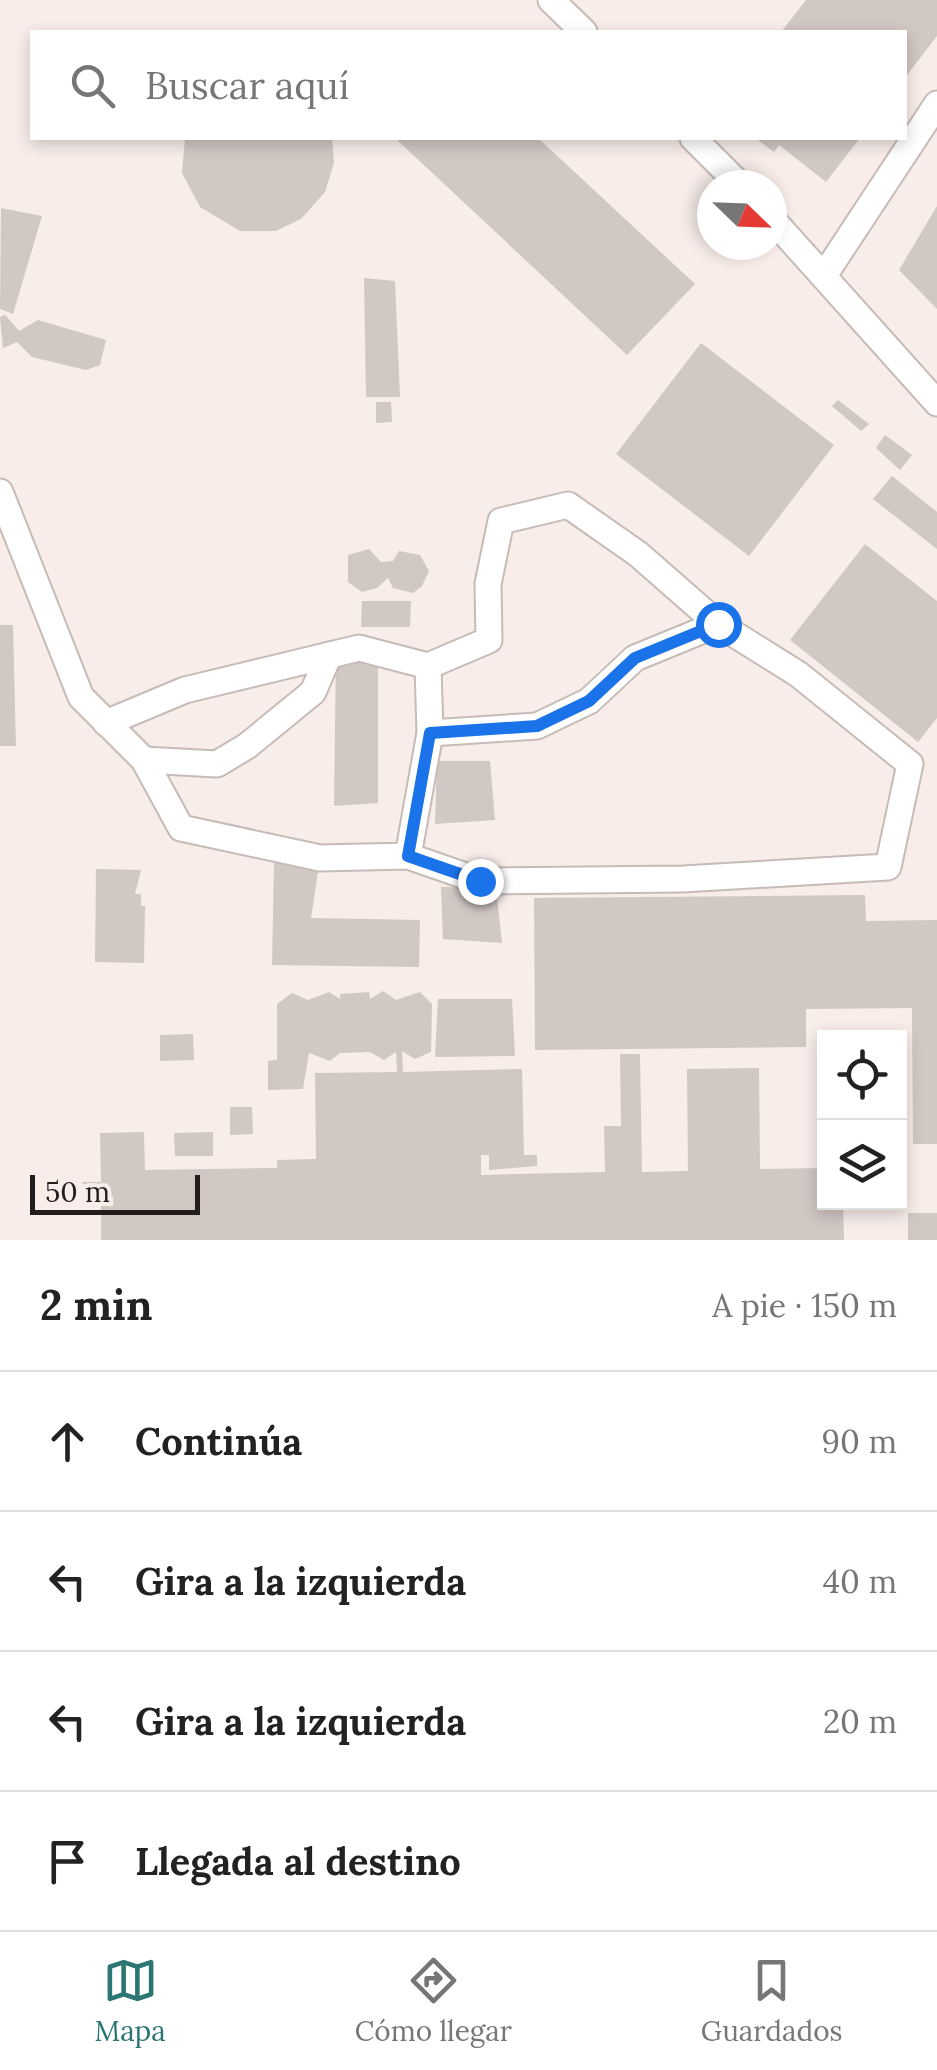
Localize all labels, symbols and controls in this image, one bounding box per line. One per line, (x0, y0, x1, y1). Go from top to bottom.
search box (30, 30, 907, 140)
icon: search (65, 58, 120, 113)
text: Buscar aquí (145, 61, 349, 109)
north arrow (697, 170, 787, 260)
route start (696, 602, 742, 648)
route end (458, 859, 504, 905)
map controls (817, 1030, 907, 1210)
button: locate (817, 1030, 907, 1120)
button: layers (817, 1120, 907, 1210)
scale bar (30, 1170, 200, 1214)
text: 50 m (45, 1174, 110, 1210)
text: 2 min (40, 1278, 153, 1332)
text: A pie · 150 m (712, 1285, 897, 1326)
icon: ahead (40, 1414, 95, 1469)
text: Continúa (135, 1417, 302, 1465)
text: 90 m (822, 1421, 897, 1462)
icon: left (40, 1554, 95, 1609)
text: Gira a la izquierda (135, 1557, 466, 1605)
text: 40 m (823, 1561, 897, 1602)
icon: left (40, 1694, 95, 1749)
text: Gira a la izquierda (135, 1697, 466, 1745)
text: 20 m (823, 1701, 897, 1742)
icon: arrive (40, 1834, 95, 1889)
text: Llegada al destino (135, 1837, 461, 1885)
tab: Mapa (94, 1953, 166, 2049)
tab: Cómo llegar (355, 1953, 512, 2049)
tab: Guardados (701, 1953, 843, 2049)

